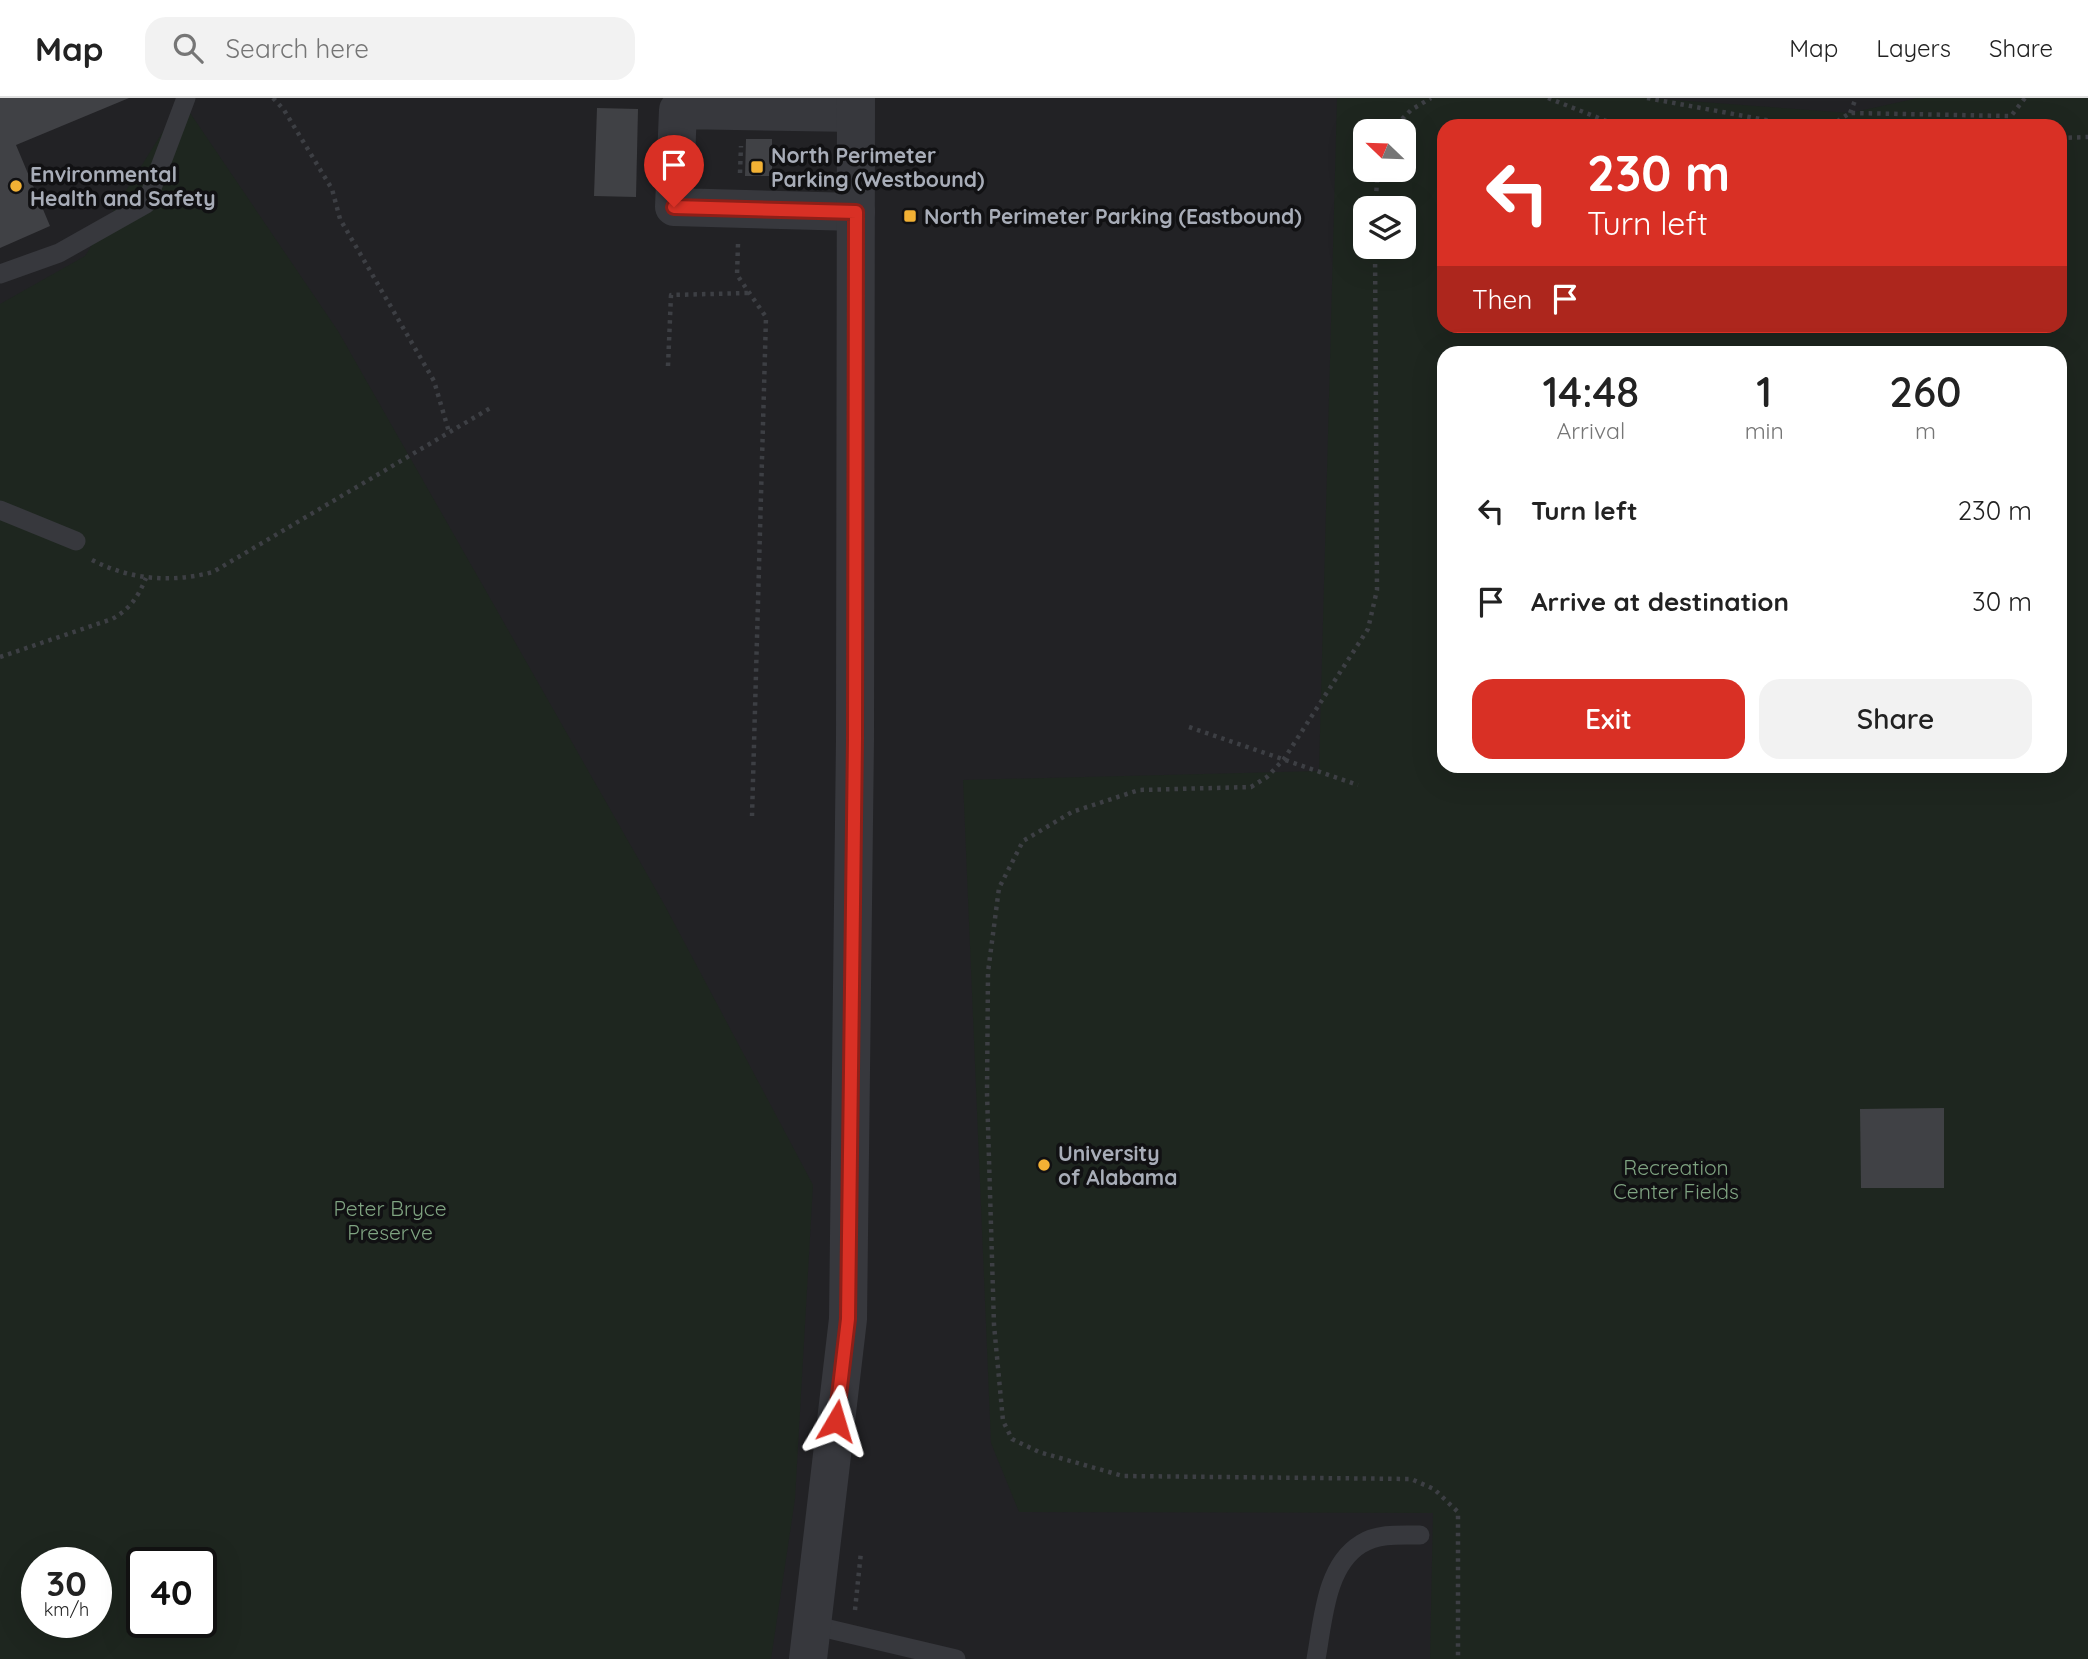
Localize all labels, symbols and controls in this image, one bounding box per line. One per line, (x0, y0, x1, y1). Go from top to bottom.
search box (145, 17, 635, 80)
text: Map (35, 28, 103, 69)
icon: search (169, 29, 207, 67)
text: Search here (225, 32, 369, 65)
text: Map (1789, 33, 1838, 63)
text: Layers (1876, 33, 1951, 63)
text: Share (1989, 33, 2053, 63)
north arrow (1353, 119, 1416, 182)
map controls (1353, 119, 1416, 259)
pin (644, 135, 704, 207)
place label: North Perimeter Parking (Westbound) (771, 142, 984, 192)
text: 230 m (1587, 142, 1730, 203)
icon: arrive (655, 146, 693, 184)
icon: left (1472, 147, 1563, 238)
marker: North Perimeter Parking (Westbound) (749, 159, 765, 175)
place label: Environmental Health and Safety (30, 161, 216, 211)
marker: Environmental Health and Safety (8, 178, 24, 194)
button: layers (1353, 196, 1416, 259)
place label: North Perimeter Parking (Eastbound) (924, 203, 1302, 229)
text: Turn left (1587, 203, 1708, 243)
marker: North Perimeter Parking (Eastbound) (902, 208, 918, 224)
icon: arrive (1546, 280, 1584, 318)
text: Then (1472, 283, 1532, 316)
text: 14:48 (1542, 365, 1639, 418)
text: 1 (1756, 365, 1772, 418)
text: 260 (1889, 365, 1962, 418)
text: Arrival (1556, 416, 1625, 445)
text: min (1745, 416, 1784, 445)
text: m (1915, 416, 1936, 445)
icon: left (1472, 492, 1510, 530)
text: Turn left (1531, 494, 1638, 527)
text: 230 m (1958, 494, 2032, 527)
icon: arrive (1472, 583, 1510, 621)
text: Arrive at destination (1531, 585, 1789, 618)
text: 30 m (1972, 585, 2032, 618)
button: Exit (1472, 679, 1745, 759)
button: Share (1759, 679, 2032, 759)
place label: University of Alabama (1058, 1140, 1177, 1190)
park label: Recreation Center Fields (1613, 1154, 1739, 1204)
marker: University of Alabama (1036, 1157, 1052, 1173)
park label: Peter Bryce Preserve (333, 1195, 447, 1245)
position arrow (799, 1384, 873, 1458)
speed limit sign: 40 (126, 1547, 217, 1638)
text: 30 (46, 1561, 87, 1605)
text: km/h (44, 1598, 89, 1621)

